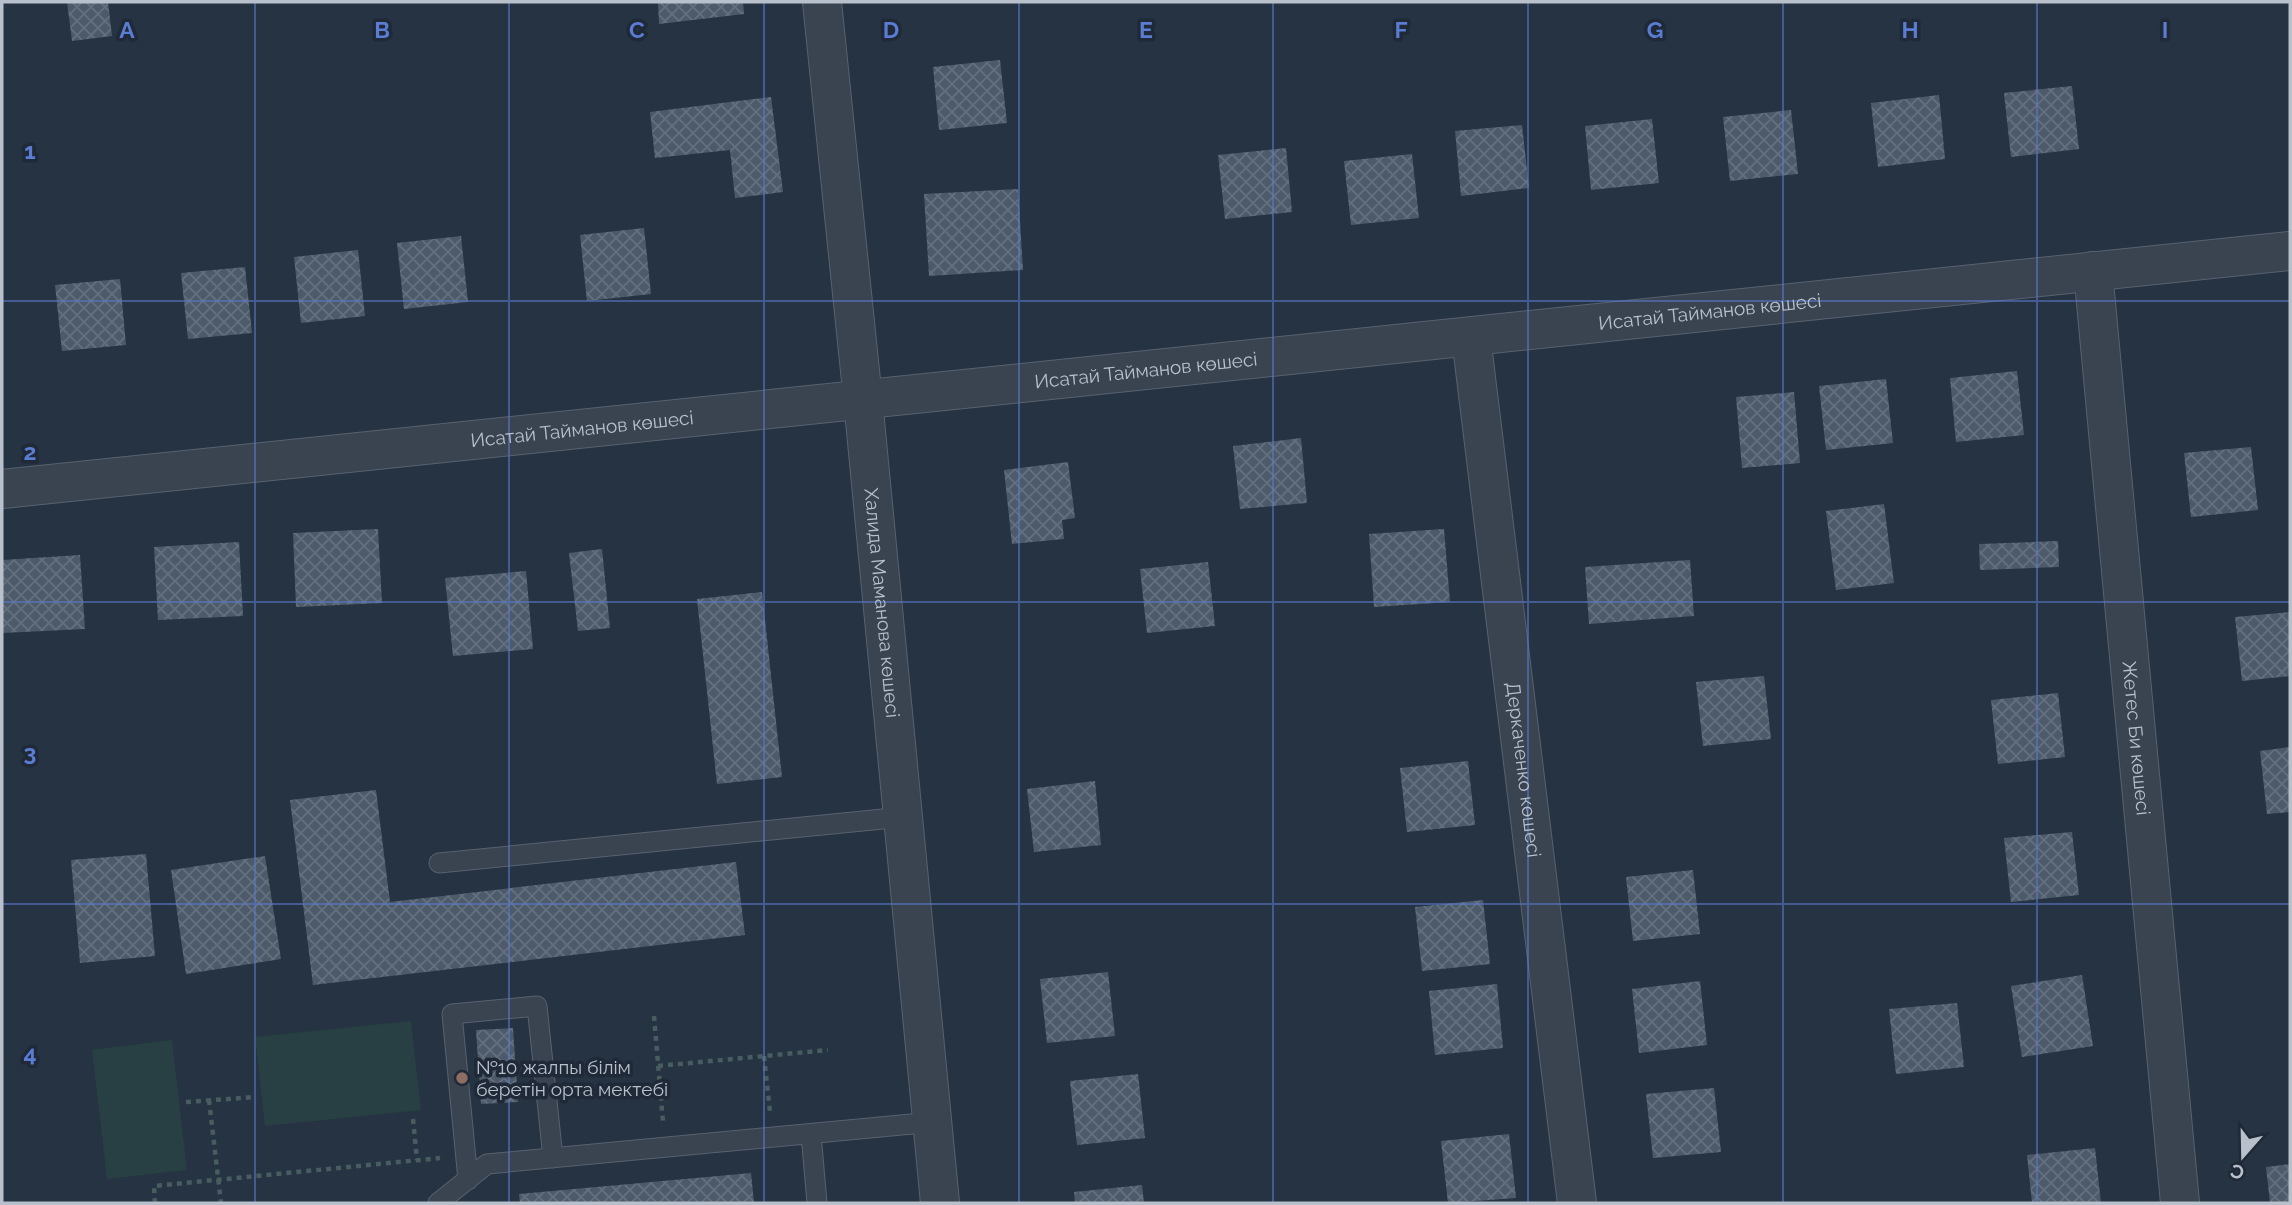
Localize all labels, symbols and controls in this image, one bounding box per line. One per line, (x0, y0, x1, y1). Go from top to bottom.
text: A (119, 16, 135, 43)
text: B (374, 16, 390, 43)
text: C (629, 16, 645, 43)
text: D (883, 16, 899, 43)
text: E (1139, 16, 1153, 43)
text: F (1394, 16, 1408, 43)
text: G (1647, 16, 1663, 43)
text: H (1901, 16, 1919, 43)
text: I (2162, 16, 2168, 43)
text: 1 (24, 137, 36, 164)
street label: Исатай Тайманов көшесі (1597, 289, 1822, 334)
street label: Исатай Тайманов көшесі (1033, 347, 1258, 393)
street label: Исатай Тайманов көшесі (469, 406, 694, 451)
text: 2 (24, 438, 36, 465)
street label: Халида Маманова көшесі (861, 487, 904, 719)
street label: Жетес Би көшесі (2118, 660, 2155, 816)
street label: Деркаченко көшесі (1502, 681, 1546, 859)
text: 3 (24, 739, 36, 766)
text: 4 (23, 1040, 37, 1067)
place label: №10 жалпы білім беретін орта мектебі (476, 1056, 668, 1100)
marker: №10 жалпы білім беретін орта мектебі (454, 1070, 470, 1086)
north arrow (2208, 1121, 2278, 1191)
text: С (2227, 1159, 2247, 1185)

